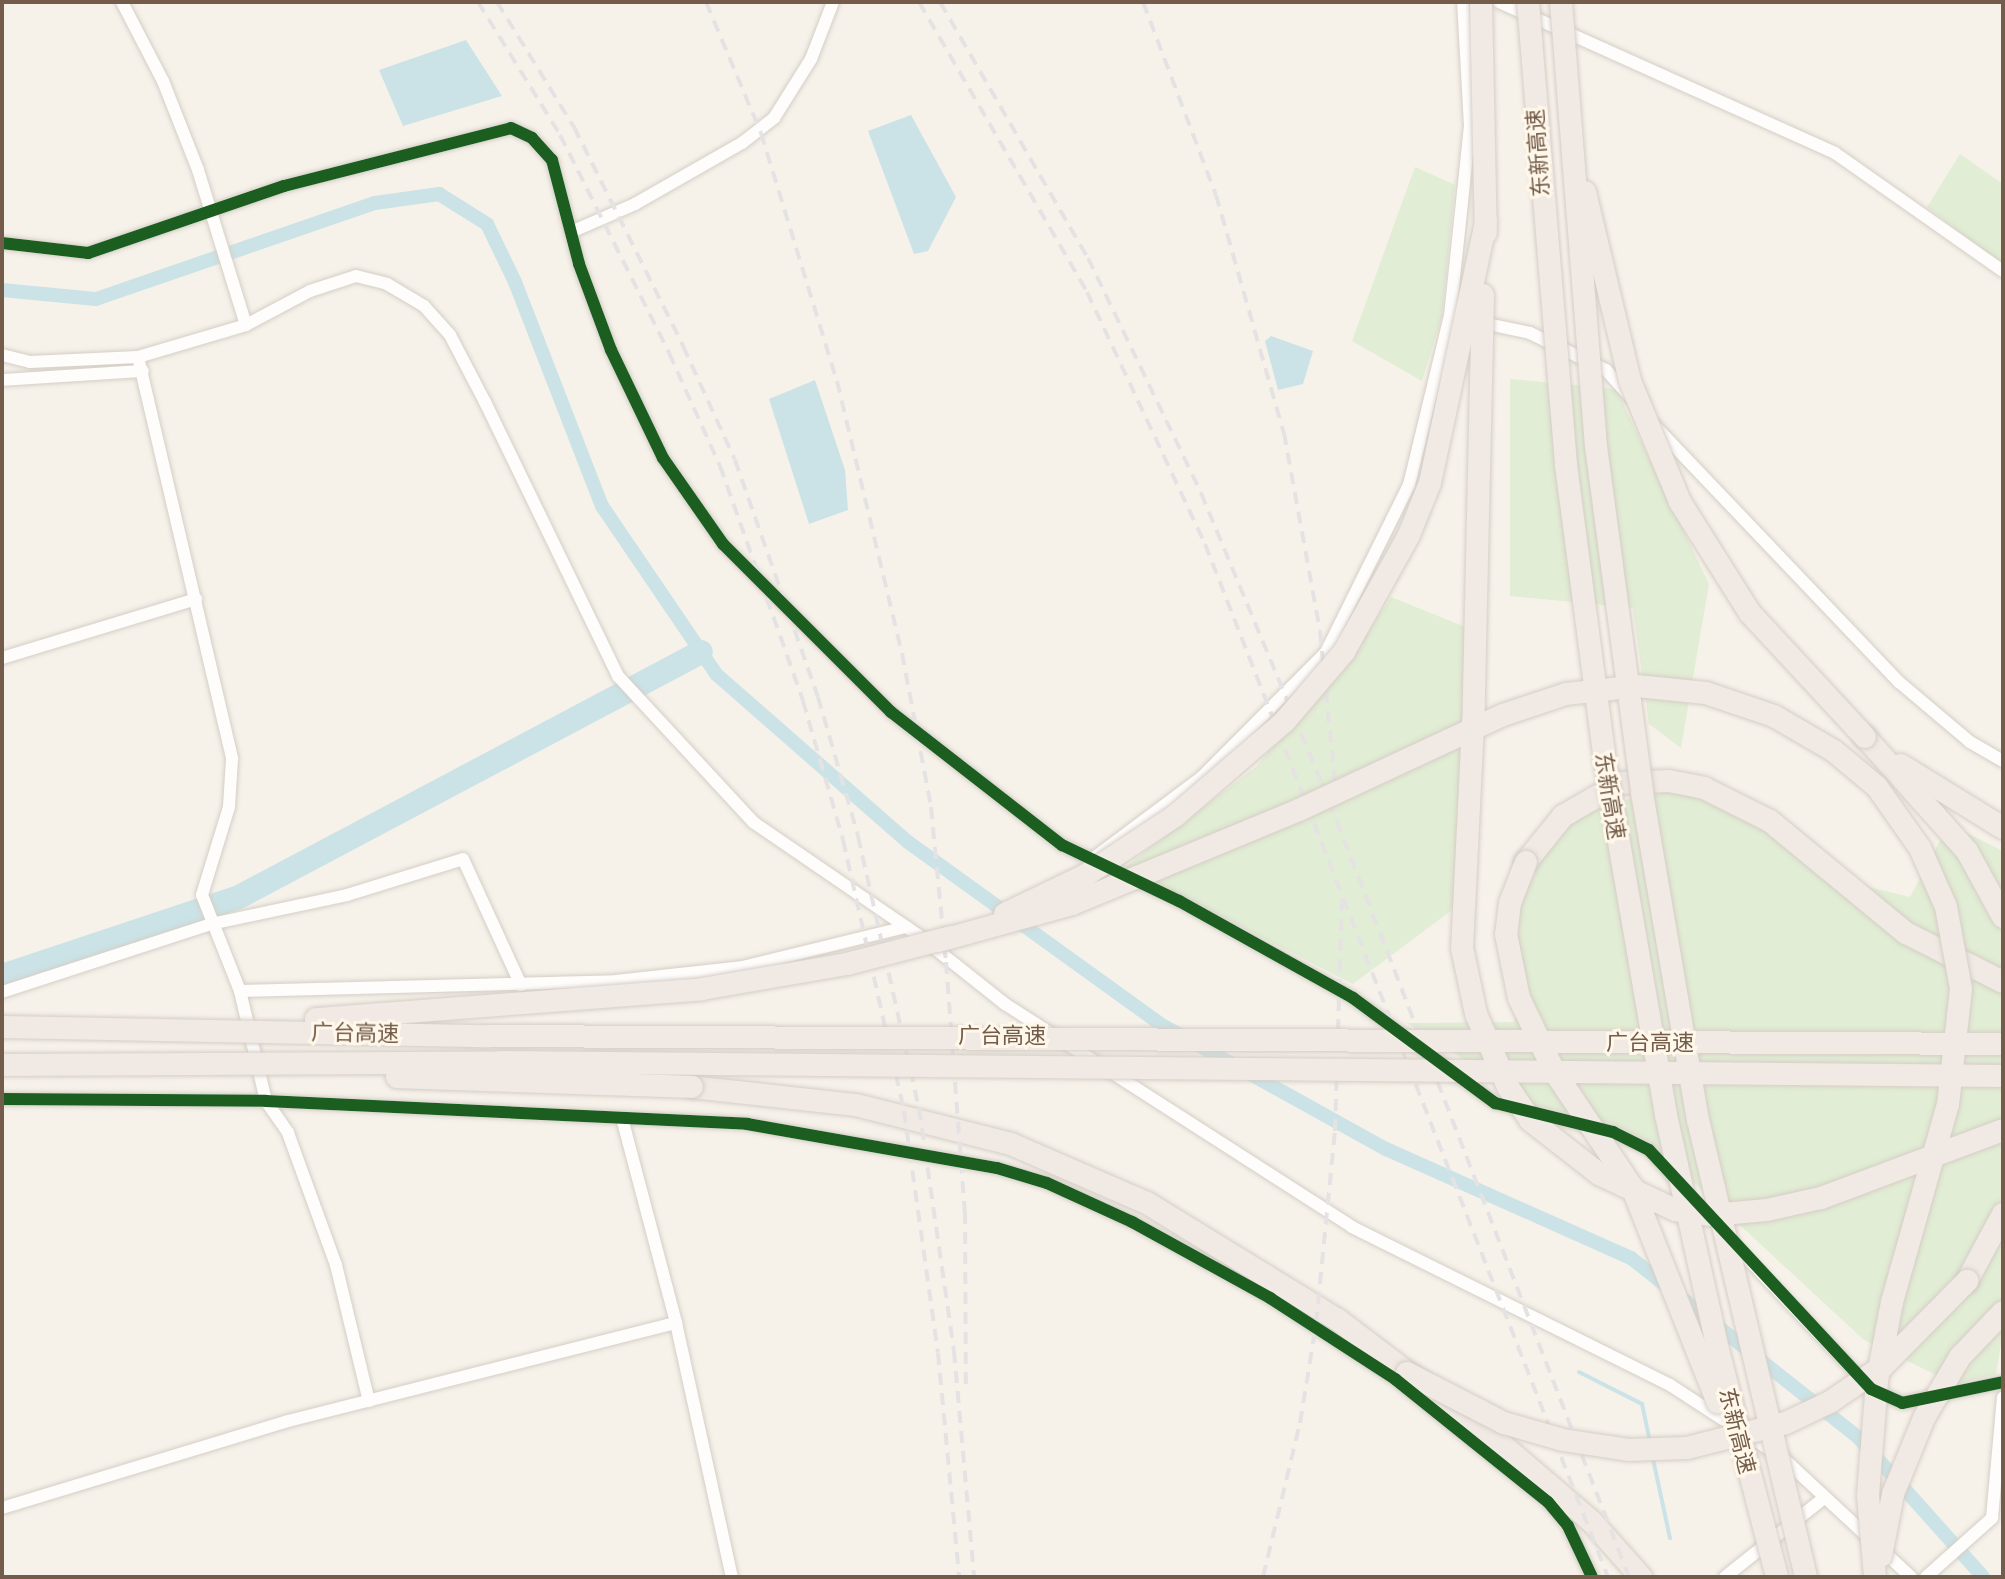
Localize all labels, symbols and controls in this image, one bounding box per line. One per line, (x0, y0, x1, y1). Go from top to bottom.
street label: 东新高速 (1522, 108, 1554, 198)
street label: 东新高速 (1590, 750, 1630, 842)
street label: 广台高速 (311, 1019, 399, 1047)
street label: 广台高速 (958, 1023, 1046, 1049)
street label: 广台高速 (1606, 1030, 1694, 1056)
street label: 东新高速 (1714, 1385, 1760, 1477)

